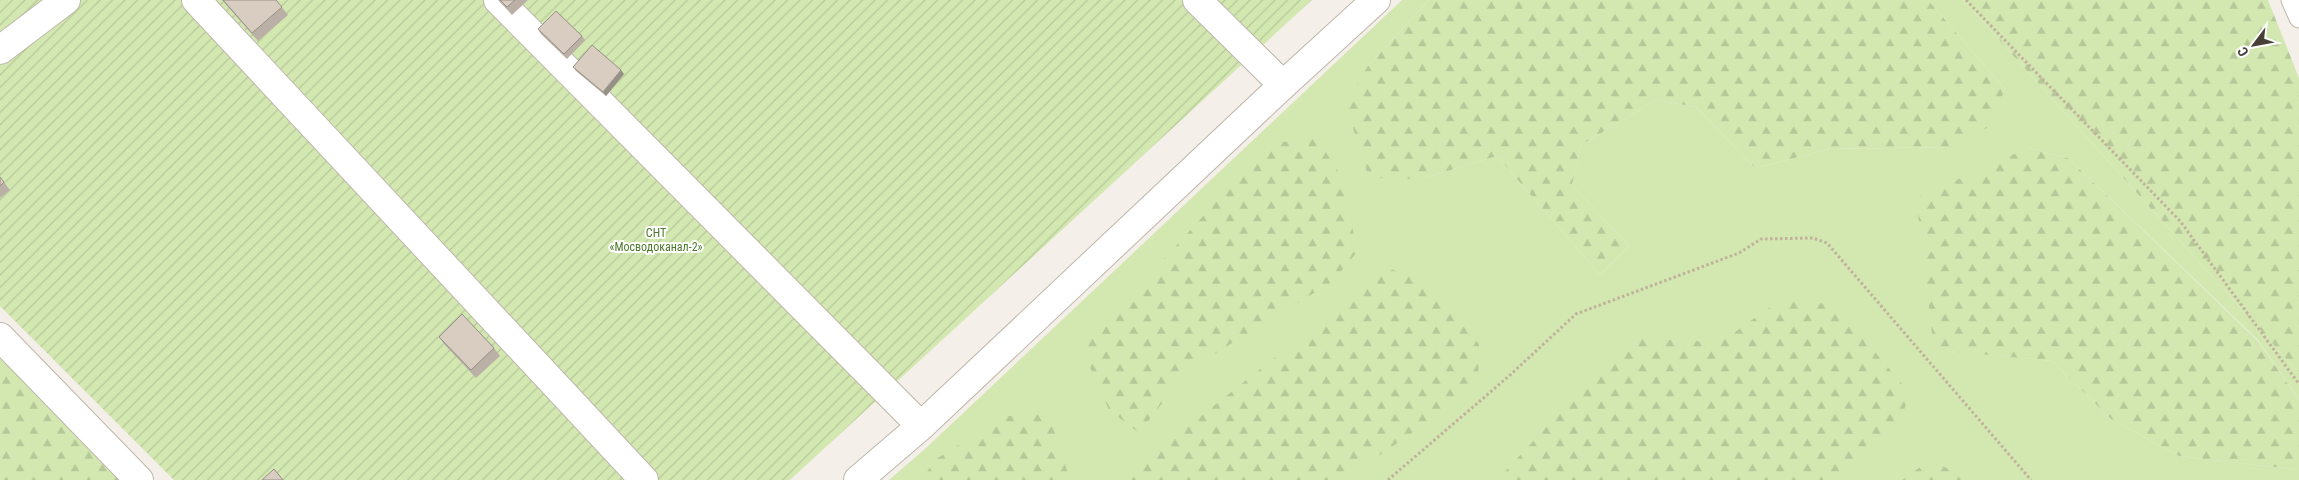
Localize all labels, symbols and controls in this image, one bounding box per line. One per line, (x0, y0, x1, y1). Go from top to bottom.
north arrow (2229, 20, 2279, 70)
text: С (2234, 44, 2252, 60)
park label: СНТ «Мосводоканал-2» (609, 226, 703, 254)

